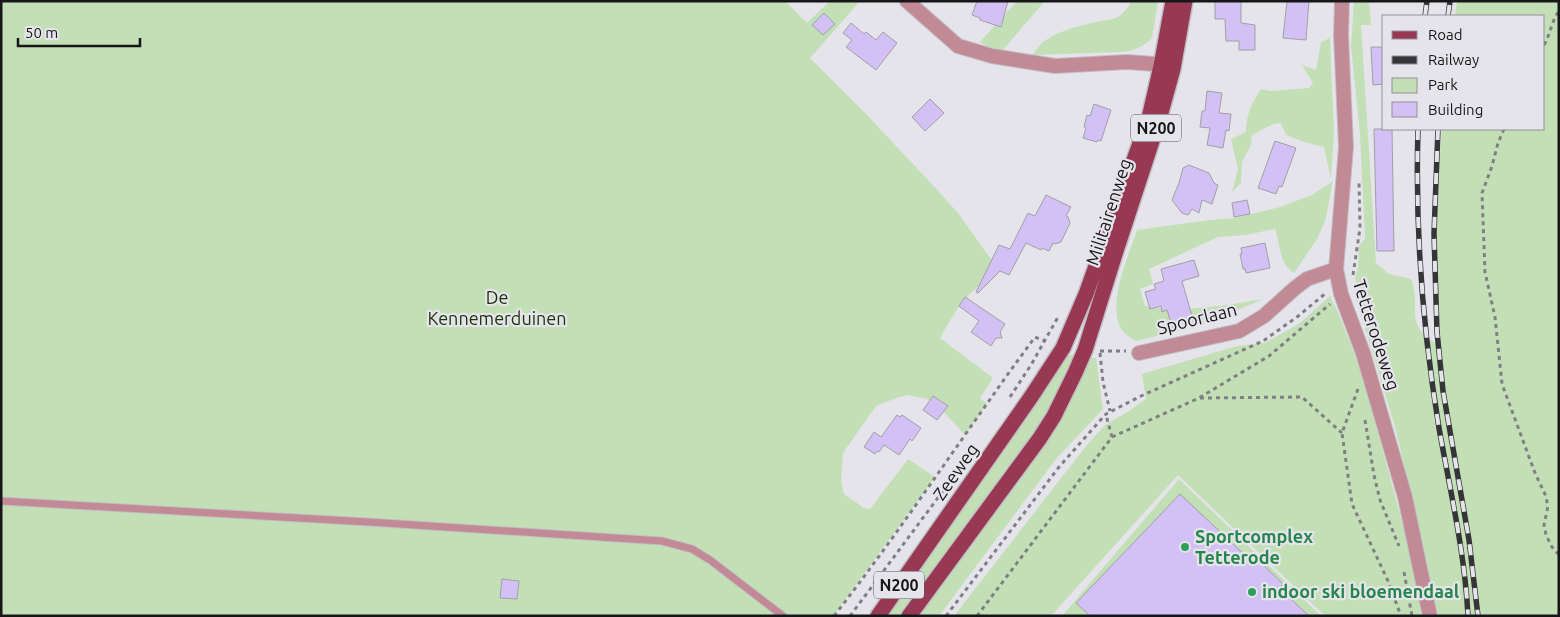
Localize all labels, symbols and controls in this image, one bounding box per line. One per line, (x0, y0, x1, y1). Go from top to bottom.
scale bar (18, 15, 140, 47)
legend (1382, 15, 1545, 130)
text: 50 m (25, 24, 58, 41)
text: Road (1428, 26, 1463, 43)
text: Railway (1428, 51, 1479, 68)
text: Park (1428, 76, 1458, 93)
text: Building (1428, 101, 1483, 118)
road number: N200 (1131, 115, 1181, 142)
street label: Militairenweg (1081, 156, 1135, 268)
street label: Tetterodeweg (1350, 277, 1404, 393)
park label: De Kennemerduinen (427, 287, 567, 328)
street label: Spoorlaan (1155, 298, 1239, 338)
street label: Zeeweg (929, 439, 982, 503)
place label: Sportcomplex Tetterode (1195, 526, 1313, 567)
marker: Sportcomplex Tetterode (1179, 541, 1191, 553)
road number: N200 (874, 572, 924, 598)
place label: indoor ski bloemendaal (1262, 581, 1460, 601)
marker: indoor ski bloemendaal (1246, 586, 1258, 598)

